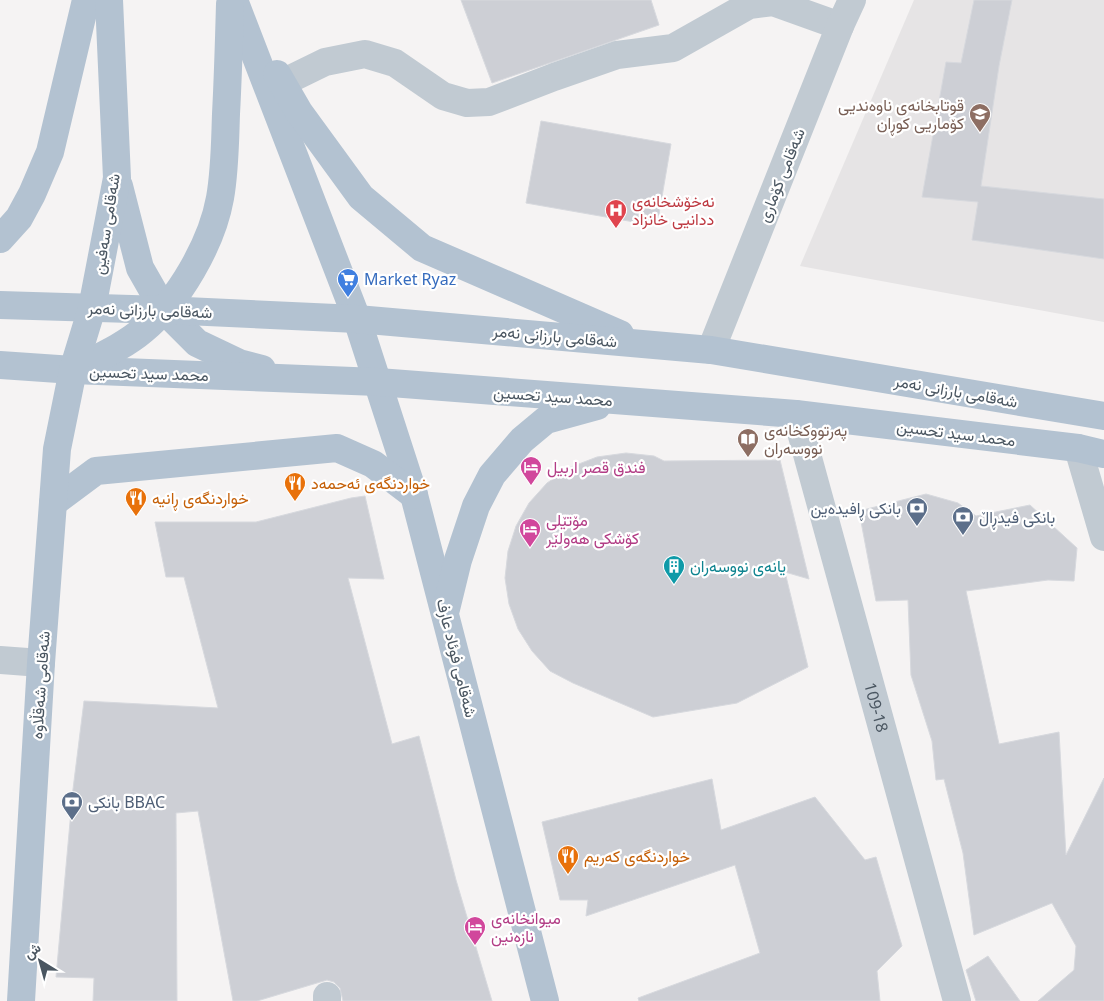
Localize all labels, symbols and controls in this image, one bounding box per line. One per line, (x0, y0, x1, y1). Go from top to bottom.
place label: قوتابخانەی ناوەندیی کۆماریی کوڕان (838, 94, 964, 136)
school or university icon: قوتابخانەی ناوەندیی کۆماریی کوڕان (968, 102, 992, 133)
street label: شەقامی کۆماری (752, 125, 810, 225)
street label: شەقامی سەفین (87, 172, 125, 276)
place label: نەخۆشخانەی ددانیی خانزاد (632, 190, 715, 230)
hospital icon: نەخۆشخانەی ددانیی خانزاد (604, 198, 628, 229)
supermarket icon: Market Ryaz (336, 267, 360, 298)
place label: Market Ryaz (364, 268, 456, 290)
street label: شەقامی بارزانی نەمر (86, 297, 213, 323)
street label: شەقامی بارزانی نەمر (491, 320, 618, 352)
street label: محمد سید تحسین (89, 360, 209, 386)
street label: شەقامی بارزانی نەمر (892, 369, 1019, 413)
street label: محمد سید تحسین (493, 381, 613, 411)
street label: محمد سید تحسین (895, 415, 1017, 451)
place label: پەرتووکخانەی نووسەران (764, 419, 847, 459)
library icon: پەرتووکخانەی نووسەران (736, 427, 760, 458)
hotel icon: فندق قصر اربيل (519, 455, 543, 486)
place label: فندق قصر اربيل (547, 456, 645, 478)
restaurant icon: خواردنگەی ئەحمەد (283, 471, 307, 502)
place label: خواردنگەی ئەحمەد (311, 472, 430, 494)
restaurant icon: خواردنگەی ڕانیە (124, 486, 148, 517)
place label: خواردنگەی ڕانیە (152, 487, 249, 511)
bank icon: بانكی ڕافیدەین (905, 496, 929, 527)
place label: بانكی ڕافیدەین (811, 497, 901, 521)
bank icon: بانکی فیدڕاڵ (951, 505, 975, 536)
place label: بانکی فیدڕاڵ (979, 506, 1055, 530)
place label: مۆتێلی کۆشکی ھەولێر (545, 509, 639, 549)
hotel icon: مۆتێلی کۆشکی ھەولێر (518, 517, 542, 548)
building icon: یانەی نووسەران (662, 554, 686, 585)
place label: یانەی نووسەران (690, 555, 786, 577)
street label: شەقامی فوئاد عارف (432, 596, 482, 720)
street label: شەقامی شەقڵاوە (25, 630, 55, 740)
street label: 109-18 (859, 680, 894, 735)
bank icon: بانکی BBAC (60, 790, 84, 821)
place label: بانکی BBAC (88, 791, 165, 813)
restaurant icon: خواردنگەی کەریم (556, 844, 580, 875)
place label: خواردنگەی کەریم (584, 845, 690, 867)
place label: میوانخانەی نازەنین (491, 907, 561, 947)
hotel icon: میوانخانەی نازەنین (463, 915, 487, 946)
north arrow (15, 936, 65, 986)
text: ش (19, 937, 44, 963)

